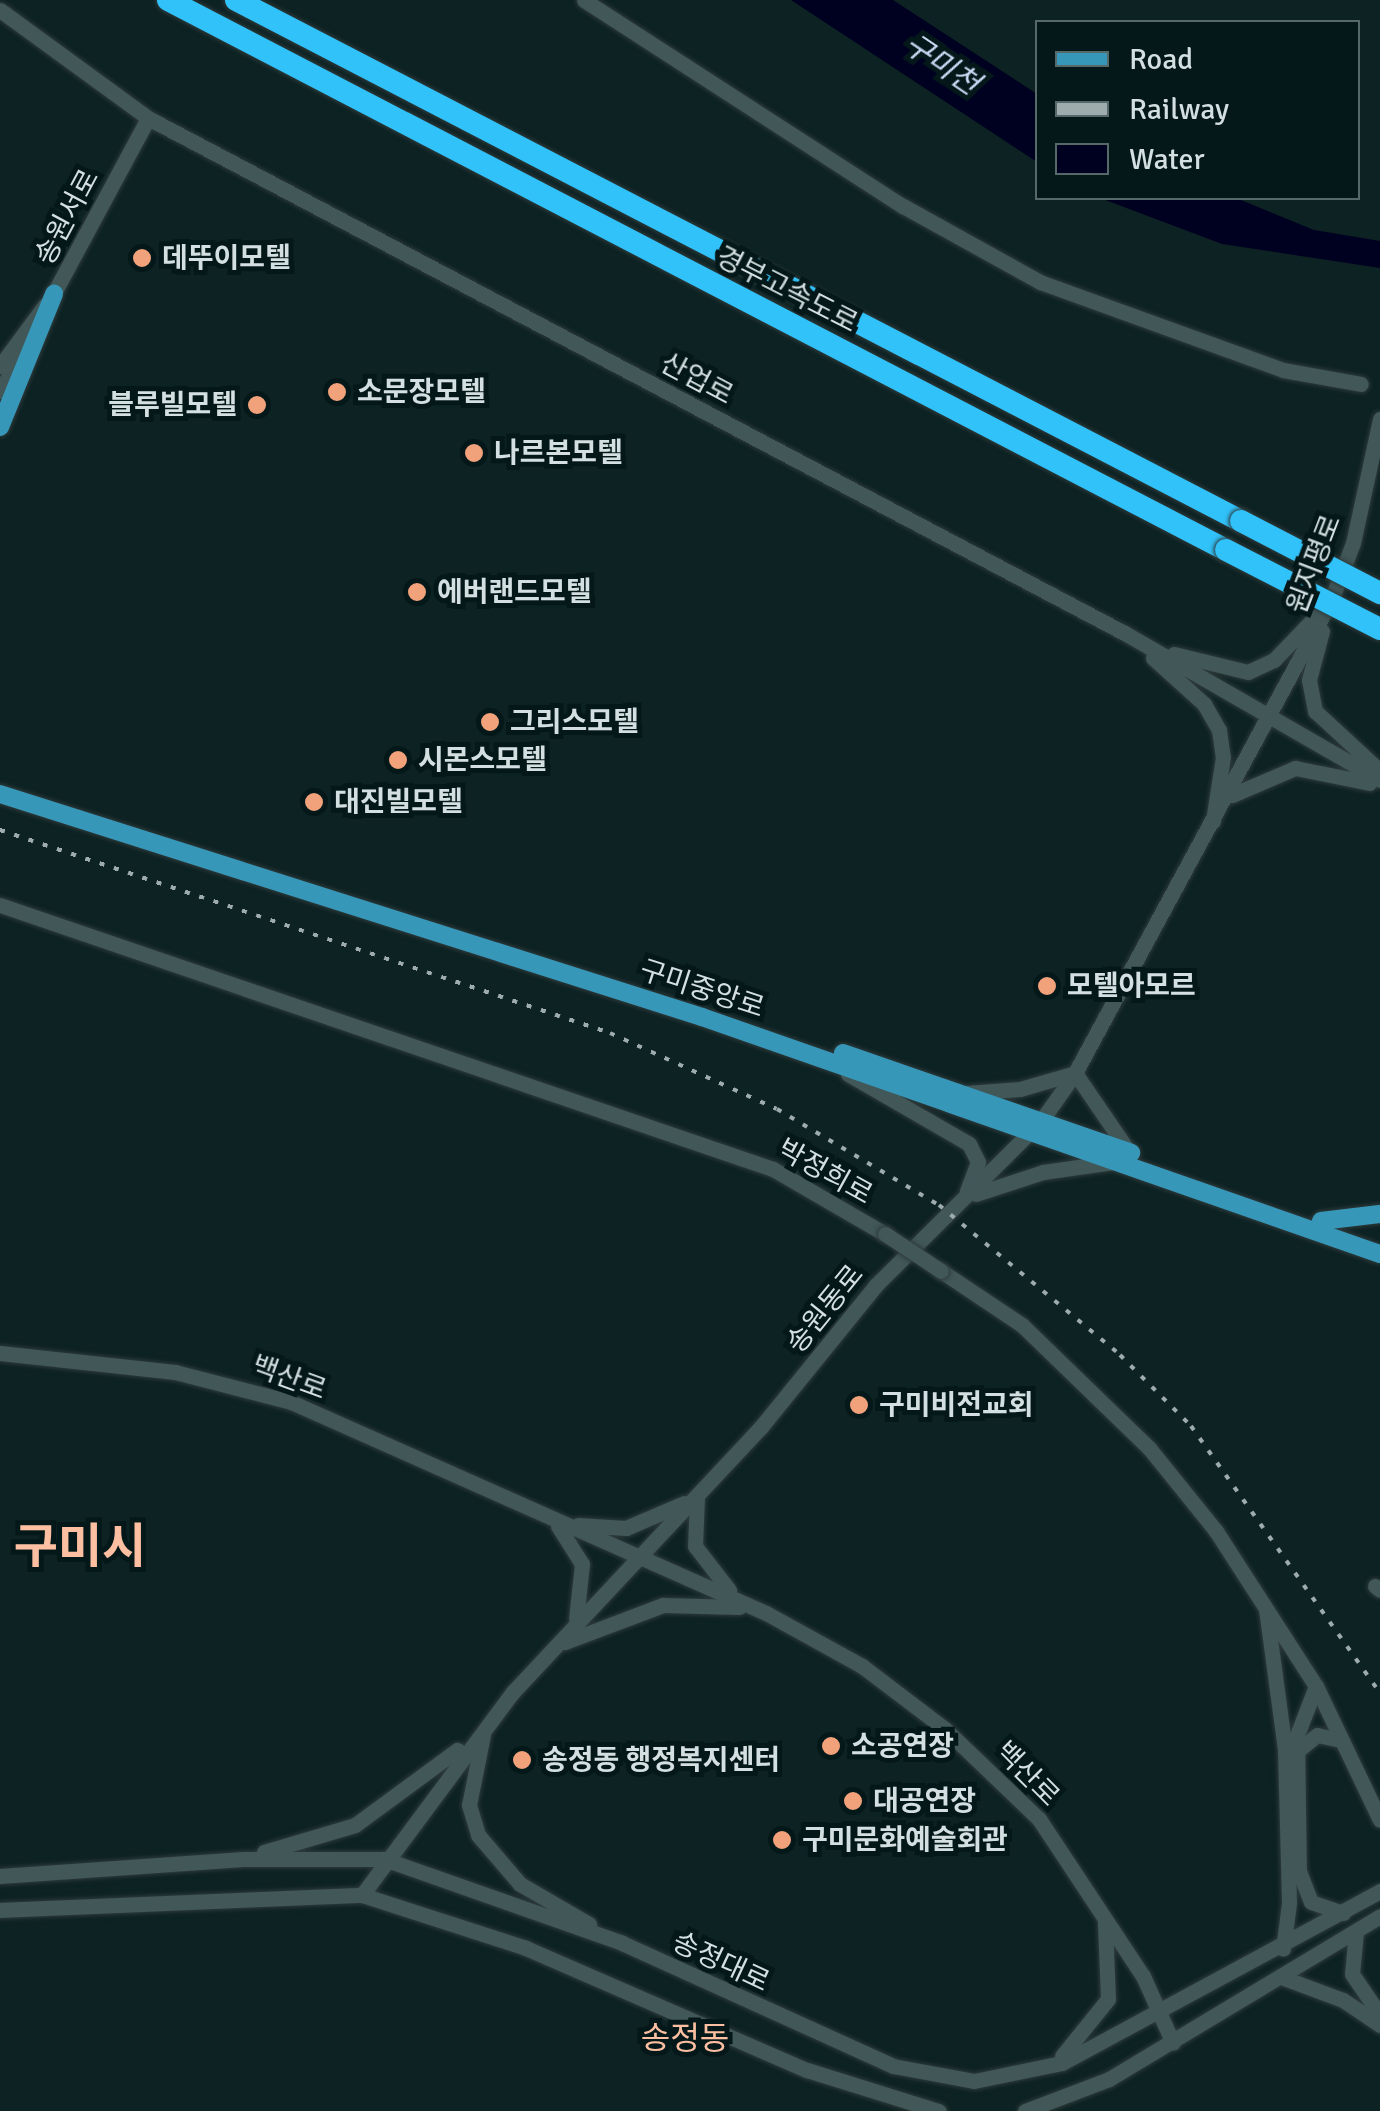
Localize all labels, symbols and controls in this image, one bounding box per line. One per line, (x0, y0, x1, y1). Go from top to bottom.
legend (1035, 20, 1360, 200)
water label: 구미천 (897, 27, 985, 103)
text: Road (1129, 41, 1193, 78)
text: Railway (1129, 91, 1229, 128)
text: Water (1129, 141, 1205, 178)
street label: 송원서로 (28, 164, 106, 270)
street label: 경부고속도로 (711, 240, 863, 340)
place label: 데뚜이모텔 (162, 241, 291, 275)
marker: 데뚜이모텔 (131, 247, 153, 269)
street label: 산업로 (655, 346, 739, 412)
place label: 소문장모텔 (357, 375, 486, 409)
marker: 소문장모텔 (326, 381, 348, 403)
place label: 블루빌모텔 (108, 388, 237, 422)
marker: 블루빌모텔 (246, 394, 268, 416)
place label: 나르본모텔 (494, 436, 623, 470)
marker: 나르본모텔 (463, 442, 485, 464)
street label: 원지평로 (1280, 510, 1348, 618)
place label: 에버랜드모텔 (437, 575, 592, 609)
marker: 에버랜드모텔 (406, 581, 428, 603)
place label: 그리스모텔 (510, 705, 639, 739)
marker: 그리스모텔 (479, 711, 501, 733)
place label: 시몬스모텔 (418, 743, 547, 777)
marker: 시몬스모텔 (387, 749, 409, 771)
place label: 대진빌모텔 (334, 785, 463, 819)
marker: 대진빌모텔 (303, 791, 325, 813)
street label: 구미중앙로 (636, 953, 768, 1025)
place label: 모텔아모르 (1067, 969, 1196, 1003)
marker: 모텔아모르 (1036, 975, 1058, 997)
street label: 박정희로 (772, 1132, 878, 1212)
street label: 송원동로 (780, 1258, 870, 1360)
street label: 백산로 (247, 1349, 331, 1407)
place label: 구미비전교회 (879, 1388, 1034, 1422)
marker: 구미비전교회 (848, 1394, 870, 1416)
district label: 구미시 (14, 1519, 146, 1577)
place label: 소공연장 (851, 1729, 954, 1763)
marker: 소공연장 (820, 1735, 842, 1757)
street label: 백산로 (988, 1735, 1066, 1813)
place label: 송정동 행정복지센터 (542, 1743, 780, 1777)
marker: 송정동 행정복지센터 (511, 1749, 533, 1771)
place label: 대공연장 (873, 1784, 976, 1818)
marker: 대공연장 (842, 1790, 864, 1812)
place label: 구미문화예술회관 (802, 1823, 1008, 1857)
marker: 구미문화예술회관 (771, 1829, 793, 1851)
street label: 송정대로 (667, 1925, 775, 1999)
district label: 송정동 (641, 2020, 729, 2058)

